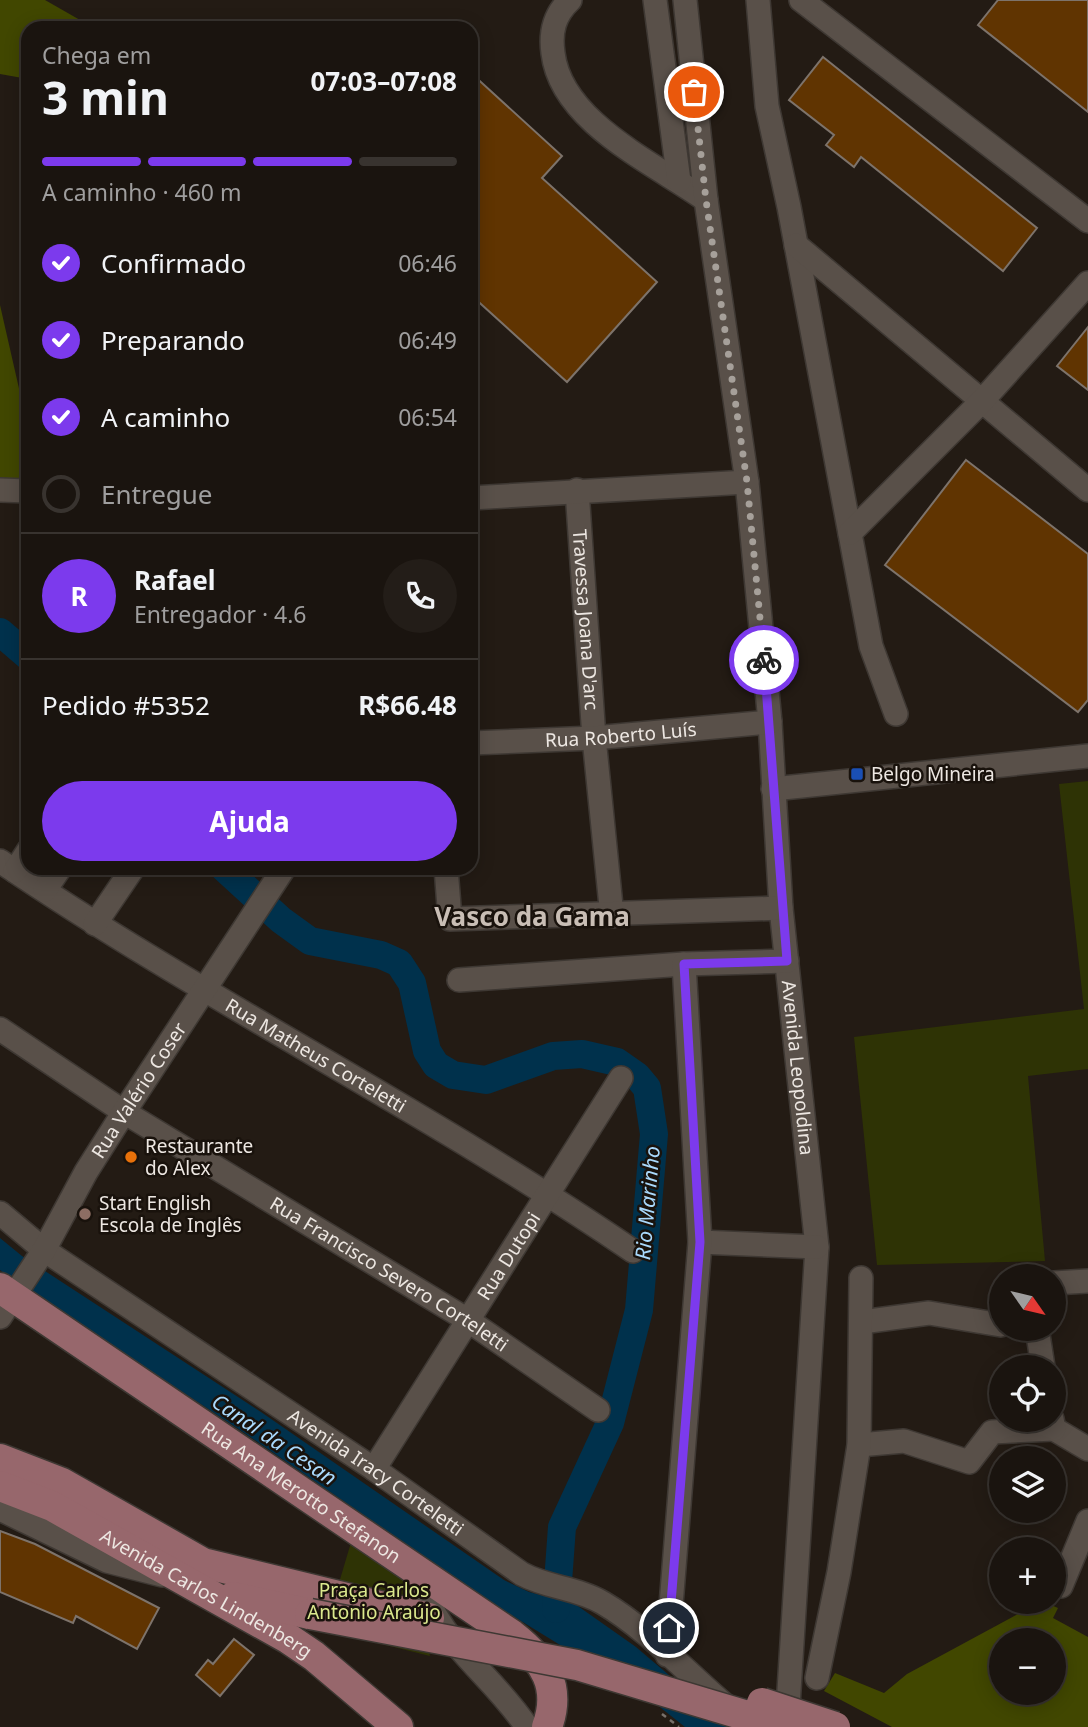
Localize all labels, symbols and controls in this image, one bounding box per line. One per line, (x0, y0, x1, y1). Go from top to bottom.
text: Chega em (42, 39, 151, 71)
pin (664, 62, 724, 122)
text: 07:03–07:08 (310, 63, 457, 99)
text: 3 min (42, 66, 169, 128)
icon: bag (675, 73, 713, 111)
text: A caminho · 460 m (42, 176, 241, 208)
icon: check (42, 244, 80, 282)
text: Confirmado (101, 245, 246, 281)
text: 06:46 (398, 247, 457, 279)
icon: check (42, 321, 80, 359)
text: Preparando (101, 322, 245, 358)
text: 06:49 (398, 324, 457, 356)
icon: check (42, 398, 80, 436)
text: A caminho (101, 399, 230, 435)
text: 06:54 (398, 401, 457, 433)
text: Entregue (101, 476, 213, 512)
street label: Travessa Joana D'arc (567, 528, 605, 711)
button: phone (383, 559, 457, 633)
text: Rafael (134, 562, 216, 598)
text: R (70, 578, 88, 614)
text: Entregador · 4.6 (134, 598, 307, 630)
courier (729, 625, 799, 695)
icon: bike (745, 641, 783, 679)
text: Pedido #5352 (42, 687, 210, 723)
text: R$66.48 (358, 687, 457, 723)
street label: Rua Roberto Luís (544, 716, 698, 753)
place label: Belgo Mineira (871, 761, 995, 787)
marker: Belgo Mineira (849, 766, 865, 782)
button: Ajuda (42, 781, 457, 861)
district label: Vasco da Gama (434, 898, 630, 934)
street label: Avenida Leopoldina (776, 979, 820, 1156)
street label: Rua Matheus Corteletti (221, 992, 411, 1119)
street label: Rua Valério Coser (85, 1017, 192, 1163)
place label: Restaurante do Alex (145, 1133, 253, 1181)
water label: Rio Marinho (628, 1145, 666, 1261)
marker: Restaurante do Alex (123, 1149, 139, 1165)
place label: Start English Escola de Inglês (99, 1190, 242, 1238)
street label: Rua Francisco Severo Corteletti (265, 1190, 514, 1358)
marker: Start English Escola de Inglês (77, 1206, 93, 1222)
street label: Rua Dutopi (471, 1207, 546, 1305)
north arrow (989, 1264, 1066, 1340)
map controls (989, 1264, 1066, 1705)
button: locate (989, 1355, 1066, 1432)
water label: Canal da Cesan (207, 1387, 342, 1491)
street label: Avenida Iracy Corteletti (283, 1403, 469, 1542)
street label: Rua Ana Merotto Stefanon (196, 1415, 406, 1569)
button: layers (989, 1446, 1066, 1523)
street label: Avenida Carlos Lindenberg (96, 1523, 317, 1664)
button: + (989, 1537, 1066, 1614)
park label: Praça Carlos Antonio Araújo (307, 1577, 441, 1625)
pin (639, 1598, 699, 1658)
icon: home (650, 1609, 688, 1647)
button: − (989, 1628, 1066, 1705)

